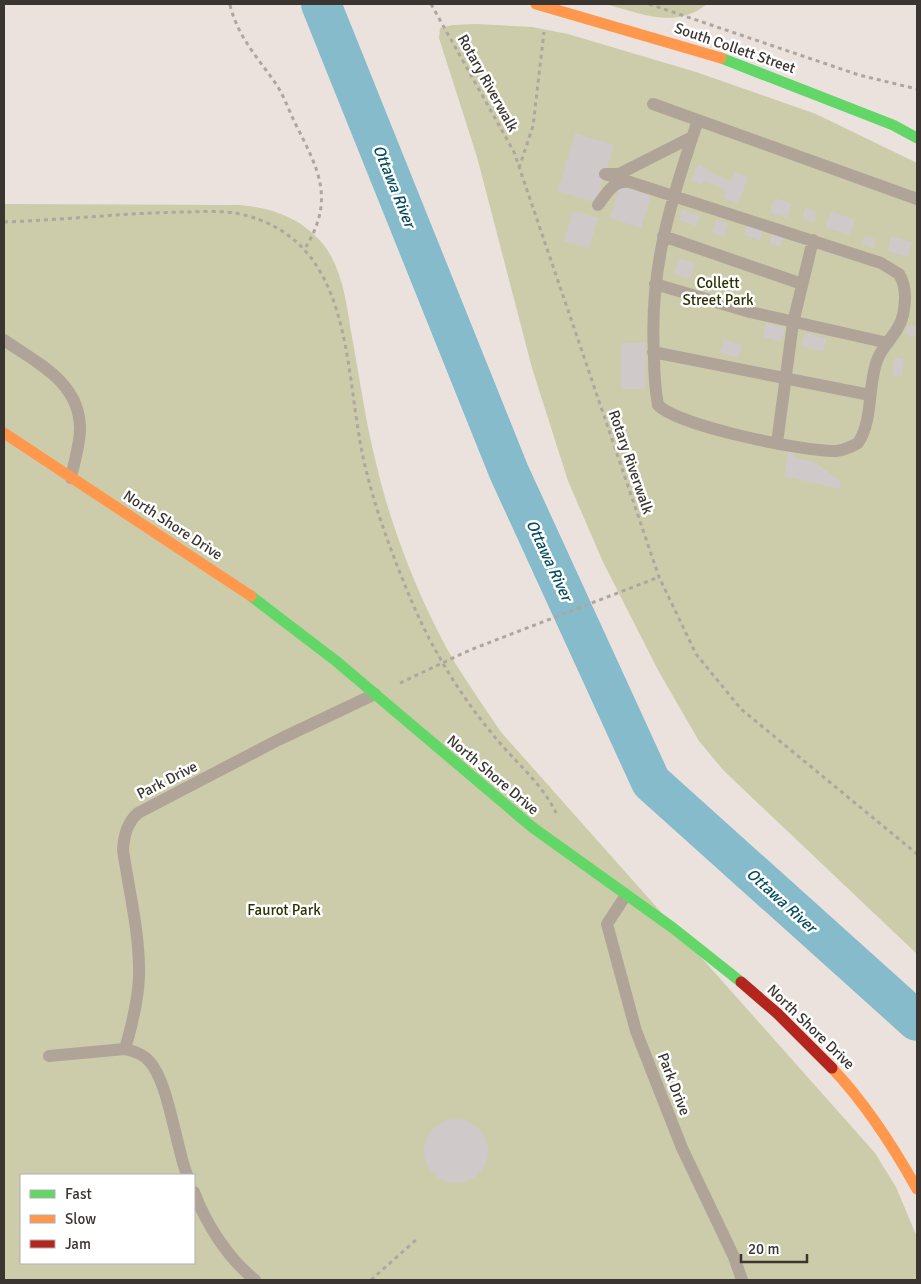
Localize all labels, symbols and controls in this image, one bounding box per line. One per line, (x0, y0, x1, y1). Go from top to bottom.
street label: South Collett Street (672, 19, 798, 77)
street label: Rotary Riverwalk (454, 31, 522, 135)
water label: Ottawa River (368, 142, 421, 233)
park label: Collett Street Park (682, 274, 754, 309)
street label: Rotary Riverwalk (605, 408, 657, 517)
street label: North Shore Drive (120, 486, 226, 564)
water label: Ottawa River (522, 517, 578, 606)
street label: North Shore Drive (443, 731, 543, 819)
street label: Park Drive (134, 757, 200, 803)
water label: Ottawa River (742, 864, 822, 939)
park label: Faurot Park (247, 901, 321, 919)
street label: North Shore Drive (764, 981, 858, 1073)
street label: Park Drive (654, 1050, 694, 1118)
legend (20, 1174, 195, 1264)
text: Fast (65, 1185, 92, 1203)
text: Slow (65, 1210, 96, 1228)
scale bar (741, 1232, 807, 1264)
text: Jam (65, 1235, 91, 1253)
text: 20 m (748, 1240, 779, 1258)

